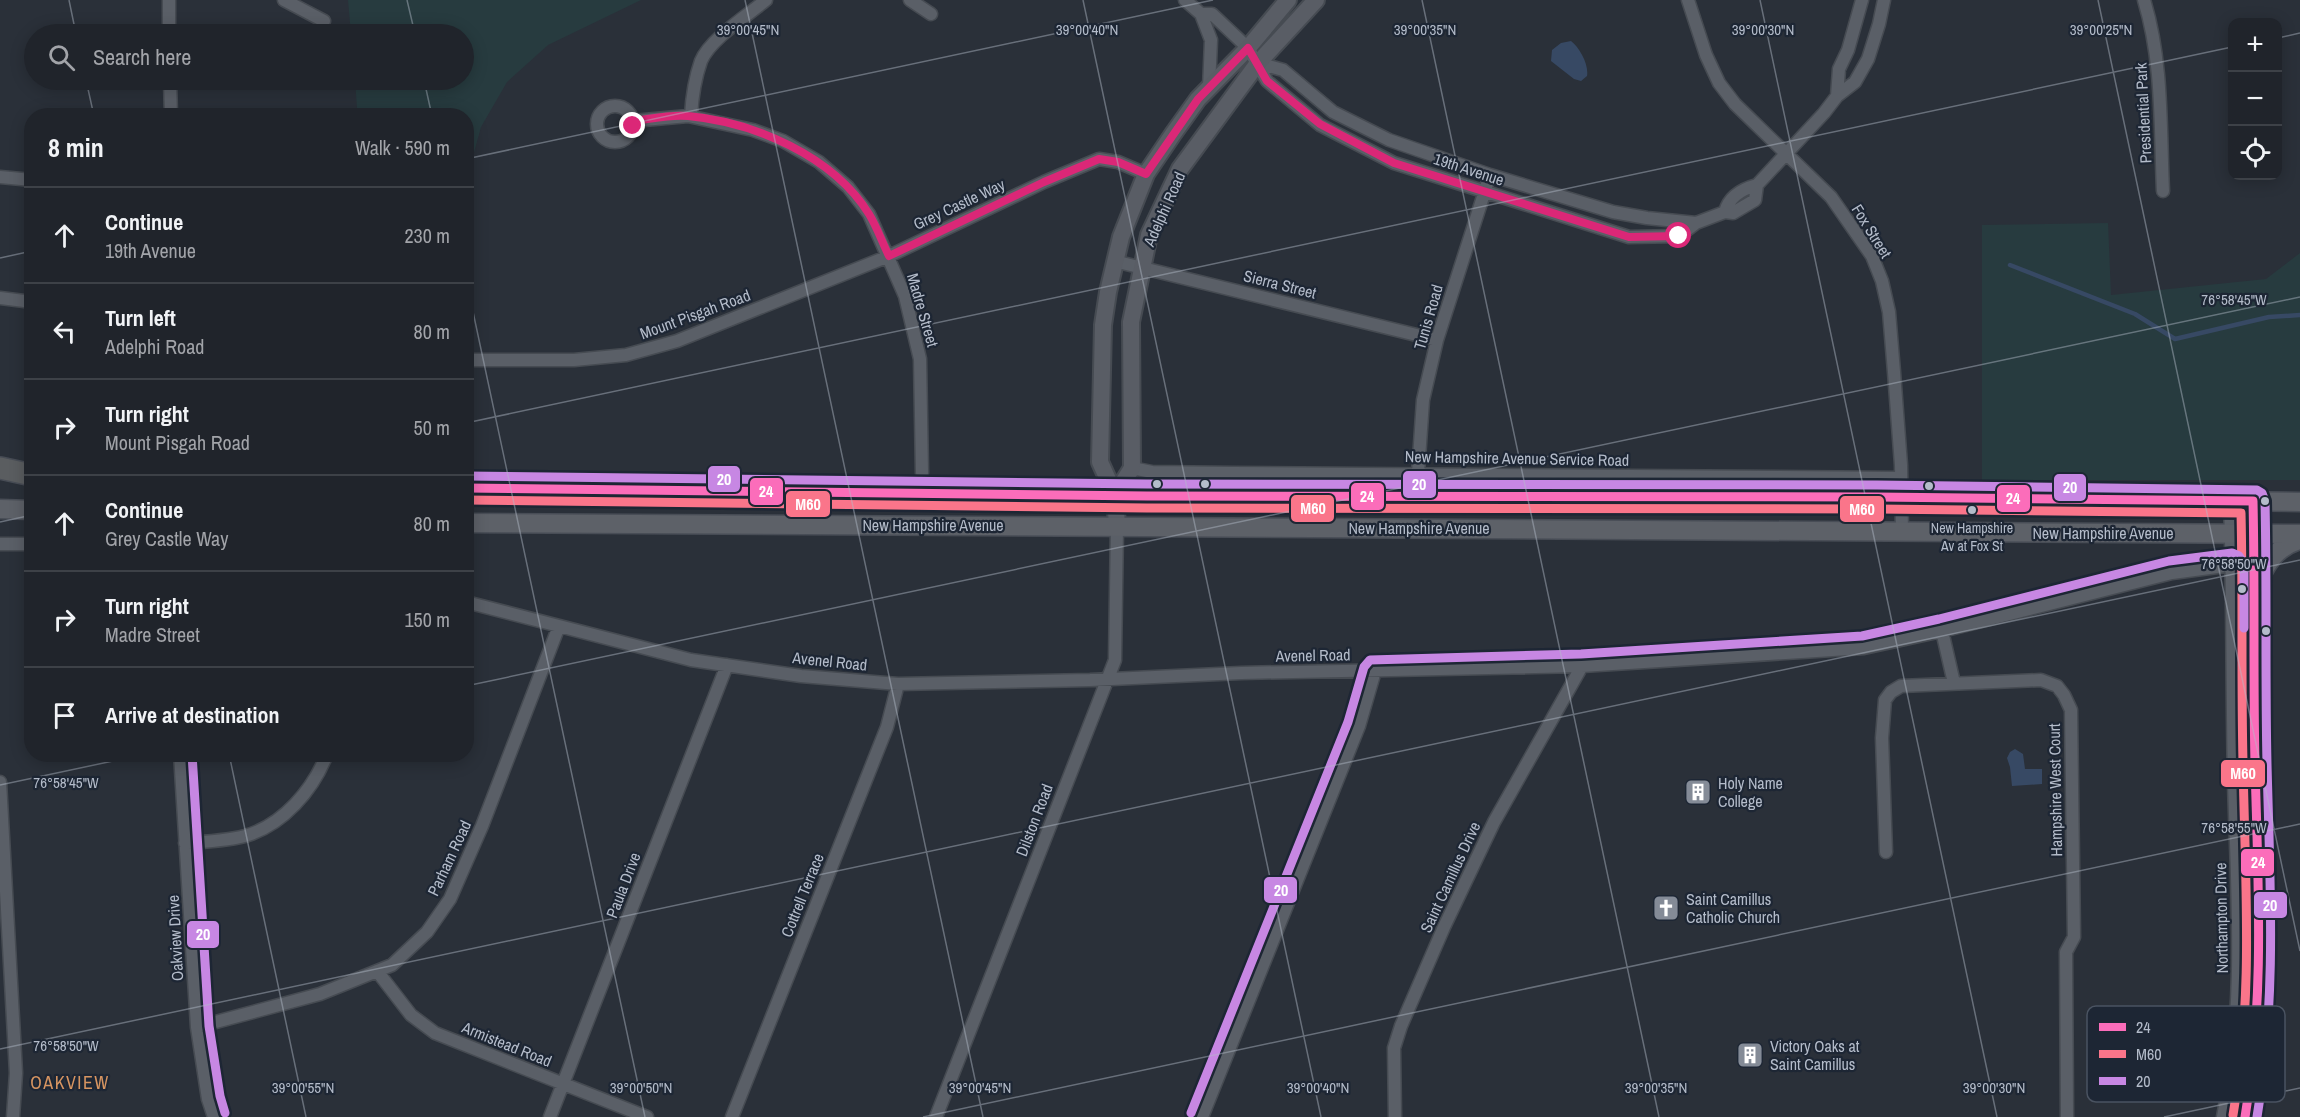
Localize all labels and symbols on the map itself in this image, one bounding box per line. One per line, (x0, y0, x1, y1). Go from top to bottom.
text: 39°00'45"N (717, 19, 779, 40)
text: 39°00'40"N (1056, 19, 1118, 40)
text: 39°00'35"N (1394, 19, 1456, 40)
text: 39°00'30"N (1732, 19, 1794, 40)
text: 39°00'25"N (2070, 19, 2132, 40)
street label: Presidential Park (2129, 62, 2157, 164)
route end (619, 112, 645, 138)
street label: 19th Avenue (1431, 147, 1507, 191)
street label: Adelphi Road (1137, 168, 1190, 251)
street label: Grey Castle Way (910, 173, 1009, 235)
street label: Fox Street (1847, 200, 1897, 263)
route start (1665, 222, 1691, 248)
street label: Sierra Street (1241, 264, 1319, 304)
street label: Madre Street (902, 271, 944, 350)
street label: Tunis Road (1408, 282, 1448, 352)
street label: Mount Pisgah Road (637, 284, 753, 344)
text: 76°58'45"W (2201, 289, 2267, 310)
street label: New Hampshire Avenue Service Road (1405, 445, 1629, 471)
line badge: 20 (707, 465, 741, 493)
text: 20 (717, 468, 731, 490)
line badge: 20 (1402, 470, 1437, 499)
text: 20 (1412, 473, 1426, 495)
line badge: 20 (2053, 473, 2087, 502)
text: 20 (2063, 476, 2077, 498)
line badge: 24 (749, 477, 784, 506)
unlabelled marker (1151, 478, 1163, 490)
unlabelled marker (1199, 478, 1211, 490)
text: 24 (759, 480, 774, 502)
unlabelled marker (1923, 480, 1935, 492)
line badge: 24 (1350, 482, 1385, 511)
line badge: 24 (1996, 484, 2031, 513)
text: 24 (1360, 485, 1375, 507)
text: 24 (2006, 487, 2021, 509)
line badge: M60 (785, 490, 831, 518)
text: M60 (795, 493, 821, 515)
line badge: M60 (1290, 494, 1335, 523)
line badge: M60 (1839, 495, 1885, 523)
unlabelled marker (2259, 495, 2271, 507)
text: M60 (1300, 497, 1326, 519)
text: M60 (1849, 498, 1875, 520)
marker: New Hampshire Av at Fox St (1966, 504, 1978, 516)
street label: New Hampshire Avenue (862, 514, 1004, 536)
street label: New Hampshire Avenue (1348, 517, 1490, 539)
place label: New Hampshire Av at Fox St (1931, 519, 2013, 555)
street label: New Hampshire Avenue (2032, 522, 2174, 544)
text: 76°58'50"W (2201, 553, 2267, 574)
unlabelled marker (2236, 583, 2248, 595)
unlabelled marker (2260, 625, 2272, 637)
street label: Avenel Road (1274, 643, 1351, 667)
street label: Avenel Road (791, 646, 868, 676)
street label: Hampshire West Court (2043, 723, 2067, 857)
line badge: M60 (2220, 759, 2266, 788)
text: M60 (2230, 762, 2256, 784)
text: 76°58'45"W (33, 772, 99, 793)
place label: Holy Name College (1718, 772, 1783, 812)
building icon: Holy Name College (1683, 777, 1713, 807)
street label: Dilston Road (1010, 781, 1058, 859)
street label: Parham Road (422, 817, 476, 899)
text: 76°58'55"W (2201, 817, 2267, 838)
street label: Saint Camillus Drive (1415, 818, 1485, 936)
line badge: 24 (2240, 848, 2275, 877)
street label: Paula Drive (600, 849, 646, 921)
street label: Cottrell Terrace (775, 850, 829, 940)
text: 24 (2251, 851, 2266, 873)
street label: Northampton Drive (2209, 862, 2233, 974)
line badge: 20 (1263, 876, 1298, 904)
text: 20 (1274, 879, 1288, 901)
place label: Saint Camillus Catholic Church (1686, 888, 1780, 928)
line badge: 20 (2253, 891, 2288, 919)
church icon: Saint Camillus Catholic Church (1651, 893, 1681, 923)
street label: Oakview Drive (162, 894, 188, 982)
text: 20 (2263, 894, 2277, 916)
line badge: 20 (186, 920, 220, 949)
text: 20 (196, 923, 210, 945)
legend (2087, 1006, 2285, 1102)
street label: Armistead Road (458, 1016, 555, 1072)
text: 24 (2136, 1016, 2151, 1038)
text: 76°58'50"W (33, 1035, 99, 1056)
place label: Victory Oaks at Saint Camillus (1770, 1035, 1860, 1075)
building icon: Victory Oaks at Saint Camillus (1735, 1040, 1765, 1070)
text: M60 (2136, 1043, 2162, 1065)
district label: OAKVIEW (30, 1070, 110, 1095)
text: 20 (2136, 1070, 2151, 1092)
text: 39°00'55"N (272, 1077, 334, 1098)
text: 39°00'50"N (610, 1077, 672, 1098)
text: 39°00'45"N (949, 1077, 1011, 1098)
text: 39°00'40"N (1287, 1077, 1349, 1098)
text: 39°00'35"N (1625, 1077, 1687, 1098)
text: 39°00'30"N (1963, 1077, 2025, 1098)

